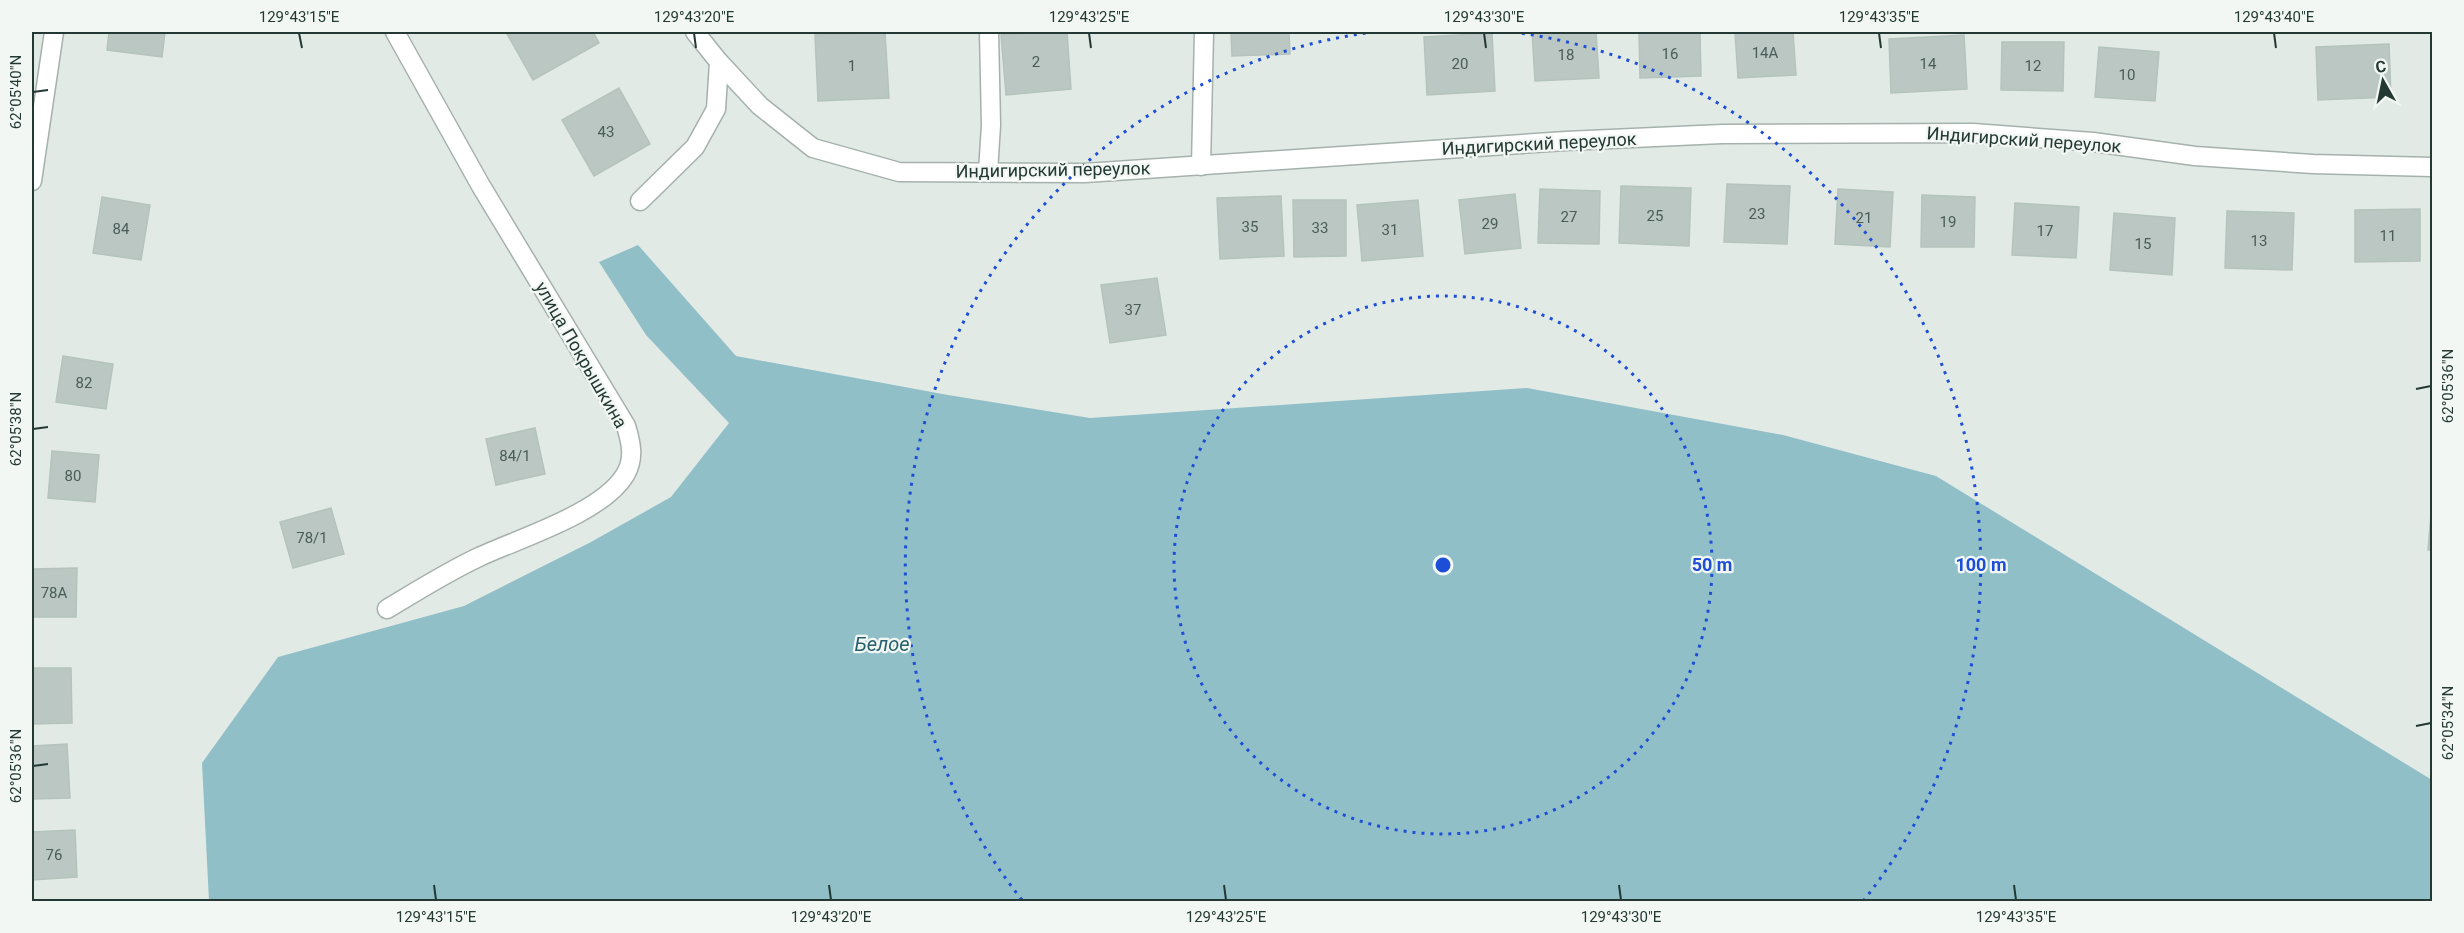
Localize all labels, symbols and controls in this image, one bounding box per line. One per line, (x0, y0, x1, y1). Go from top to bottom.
text: 129°43'15"E (259, 8, 340, 26)
text: 129°43'20"E (654, 8, 735, 26)
text: 129°43'25"E (1049, 8, 1130, 26)
text: 129°43'30"E (1444, 8, 1525, 26)
text: 129°43'35"E (1839, 8, 1920, 26)
text: 129°43'40"E (2234, 8, 2315, 26)
house number: 14А (1752, 44, 1779, 62)
house number: 16 (1662, 45, 1678, 63)
house number: 18 (1558, 46, 1574, 64)
north arrow (2353, 51, 2413, 111)
house number: 2 (1032, 53, 1040, 71)
text: 62°05'40"N (7, 55, 25, 129)
house number: 20 (1452, 55, 1468, 73)
house number: 14 (1920, 55, 1937, 73)
text: С (2374, 56, 2387, 77)
house number: 1 (848, 57, 856, 75)
house number: 12 (2025, 57, 2041, 75)
house number: 10 (2119, 66, 2135, 84)
street label: Индигирский переулок (1926, 122, 2122, 157)
house number: 43 (598, 123, 614, 141)
street label: Индигирский переулок (1441, 128, 1637, 159)
street label: Индигирский переулок (955, 157, 1151, 182)
house number: 23 (1749, 205, 1765, 223)
house number: 25 (1647, 207, 1663, 225)
house number: 27 (1561, 208, 1577, 226)
house number: 21 (1856, 209, 1872, 227)
house number: 19 (1940, 213, 1956, 231)
house number: 29 (1482, 215, 1498, 233)
house number: 35 (1242, 218, 1258, 236)
house number: 33 (1312, 219, 1328, 237)
house number: 84 (113, 220, 130, 238)
house number: 31 (1382, 221, 1398, 239)
house number: 17 (2037, 222, 2053, 240)
house number: 11 (2380, 227, 2396, 245)
house number: 13 (2251, 232, 2267, 250)
house number: 15 (2135, 235, 2151, 253)
street label: улица Покрышкина (531, 278, 632, 432)
house number: 37 (1125, 301, 1141, 319)
text: 62°05'36"N (2439, 349, 2457, 423)
house number: 82 (76, 374, 92, 392)
text: 62°05'38"N (7, 392, 25, 466)
house number: 84/1 (499, 447, 531, 465)
house number: 80 (65, 467, 81, 485)
house number: 78/1 (296, 529, 328, 547)
text: 50 m (1692, 554, 1732, 575)
text: 100 m (1955, 554, 2007, 575)
centre of rings (1433, 555, 1453, 575)
house number: 78А (41, 584, 68, 602)
water label: Белое (854, 632, 910, 656)
text: 62°05'34"N (2439, 686, 2457, 760)
text: 62°05'36"N (7, 729, 25, 803)
house number: 76 (46, 846, 62, 864)
text: 129°43'15"E (396, 908, 477, 926)
text: 129°43'20"E (791, 908, 872, 926)
text: 129°43'25"E (1186, 908, 1267, 926)
text: 129°43'30"E (1581, 908, 1662, 926)
text: 129°43'35"E (1976, 908, 2057, 926)

